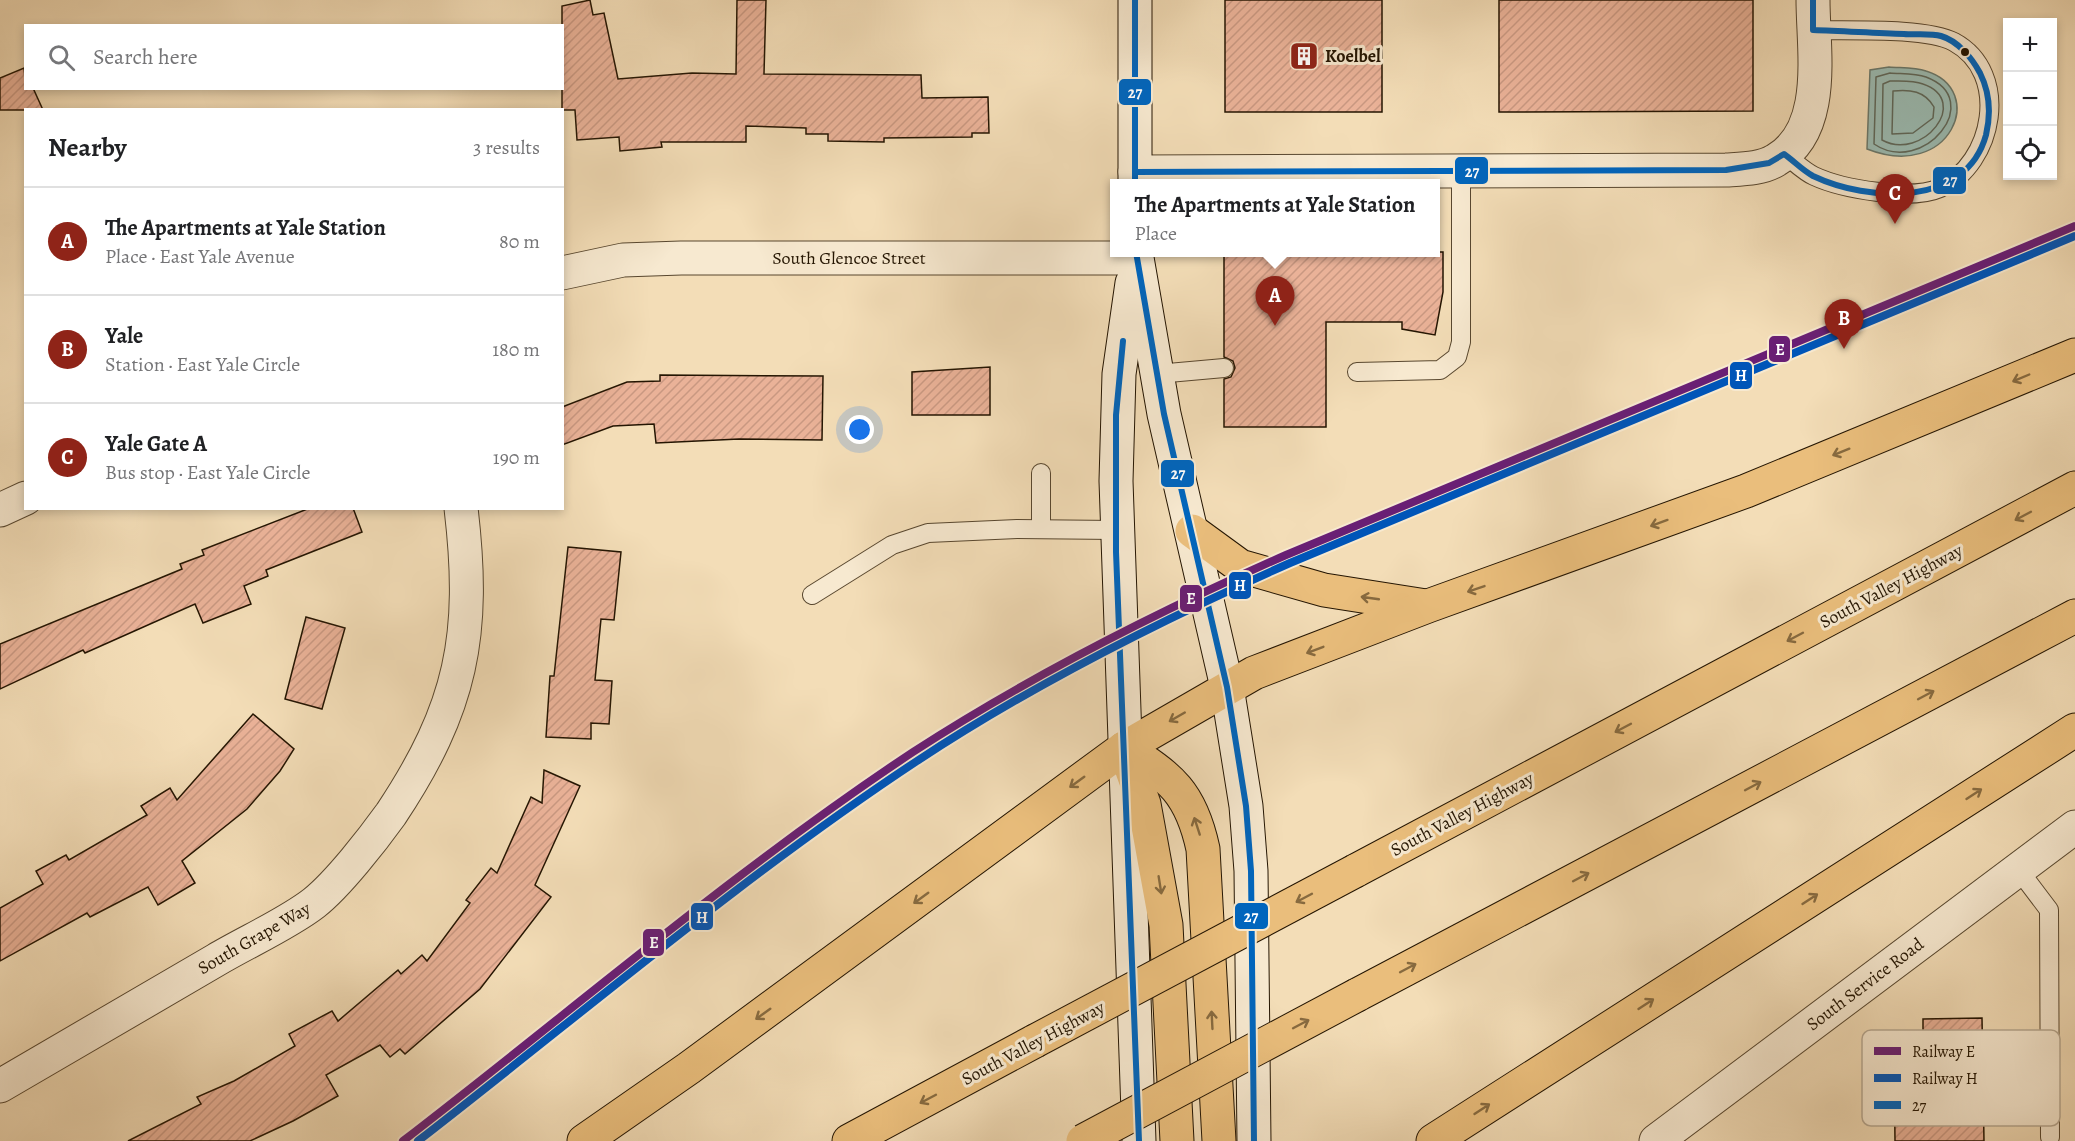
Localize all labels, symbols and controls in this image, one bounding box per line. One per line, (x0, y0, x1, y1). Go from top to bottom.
map controls (2003, 18, 2057, 180)
button: + (2003, 18, 2057, 72)
search box (24, 24, 564, 90)
building icon: Koelbel (1288, 40, 1320, 72)
icon: search (45, 41, 78, 74)
text: Search here (93, 42, 198, 72)
place label: Koelbel (1325, 44, 1381, 68)
unlabelled marker (1959, 46, 1971, 58)
button: − (2003, 72, 2057, 126)
line badge: 27 (1118, 78, 1152, 106)
text: 27 (1128, 82, 1142, 104)
button: locate (2003, 126, 2057, 180)
text: Nearby (48, 130, 127, 165)
text: 3 results (473, 134, 540, 161)
line badge: 27 (1454, 156, 1489, 185)
text: 27 (1465, 161, 1479, 183)
line badge: 27 (1932, 166, 1967, 195)
text: 27 (1943, 170, 1957, 192)
pin: C (1876, 174, 1914, 224)
popup (1110, 179, 1440, 257)
text: The Apartments at Yale Station (1135, 190, 1415, 220)
text: The Apartments at Yale Station (105, 213, 386, 243)
text: Place (1135, 220, 1177, 247)
text: A (61, 228, 74, 255)
text: 80 m (499, 228, 540, 255)
text: Place · East Yale Avenue (105, 243, 295, 270)
street label: South Glencoe Street (772, 246, 926, 270)
pin: A (1256, 276, 1294, 326)
pin: B (1824, 300, 1864, 349)
text: Yale (105, 321, 143, 351)
line badge: E (1768, 335, 1791, 363)
text: B (61, 336, 74, 363)
text: 180 m (492, 336, 540, 363)
text: E (1775, 339, 1785, 361)
text: Station · East Yale Circle (105, 351, 300, 378)
line badge: H (1729, 361, 1753, 390)
text: H (1735, 365, 1747, 387)
one-way arrow (2013, 373, 2031, 384)
your location (845, 415, 874, 444)
text: Yale Gate A (105, 429, 207, 459)
text: C (61, 444, 74, 471)
text: 190 m (493, 444, 540, 471)
one-way arrow (1832, 447, 1851, 458)
text: Bus stop · East Yale Circle (105, 459, 310, 486)
line badge: 27 (1160, 459, 1195, 488)
text: 27 (1171, 463, 1185, 485)
one-way arrow (2015, 511, 2033, 522)
one-way arrow (1650, 518, 1669, 529)
street label: South Valley Highway (1815, 538, 1968, 634)
line badge: H (1228, 571, 1252, 600)
text: H (1234, 575, 1246, 597)
line badge: E (1179, 584, 1203, 613)
one-way arrow (1467, 584, 1486, 595)
text: E (1186, 588, 1196, 610)
one-way arrow (1361, 592, 1380, 603)
one-way arrow (1787, 632, 1805, 643)
one-way arrow (1306, 645, 1324, 656)
one-way arrow (1916, 688, 1934, 700)
one-way arrow (1169, 711, 1186, 723)
one-way arrow (1615, 723, 1633, 734)
street label: South Valley Highway (1386, 766, 1539, 862)
one-way arrow (1070, 776, 1086, 788)
one-way arrow (1744, 779, 1762, 791)
one-way arrow (1966, 788, 1982, 800)
one-way arrow (1191, 817, 1202, 836)
one-way arrow (1571, 870, 1589, 882)
one-way arrow (1154, 875, 1165, 895)
one-way arrow (913, 892, 929, 904)
one-way arrow (1295, 893, 1313, 904)
one-way arrow (1801, 893, 1818, 905)
street label: South Grape Way (193, 896, 316, 980)
line badge: H (690, 902, 714, 931)
line badge: 27 (1234, 902, 1269, 930)
text: 27 (1244, 906, 1258, 928)
text: H (696, 907, 708, 929)
line badge: E (642, 928, 665, 957)
text: E (649, 932, 659, 954)
street label: South Service Road (1801, 932, 1929, 1036)
one-way arrow (1399, 961, 1417, 973)
street label: South Valley Highway (957, 995, 1110, 1091)
one-way arrow (1637, 998, 1654, 1010)
one-way arrow (756, 1007, 772, 1020)
one-way arrow (1207, 1010, 1218, 1030)
one-way arrow (1292, 1018, 1309, 1030)
legend (1862, 1030, 2060, 1126)
text: Railway E (1912, 1041, 1975, 1063)
text: Railway H (1912, 1068, 1978, 1090)
one-way arrow (919, 1093, 937, 1105)
text: 27 (1912, 1095, 1927, 1117)
one-way arrow (1473, 1103, 1490, 1115)

